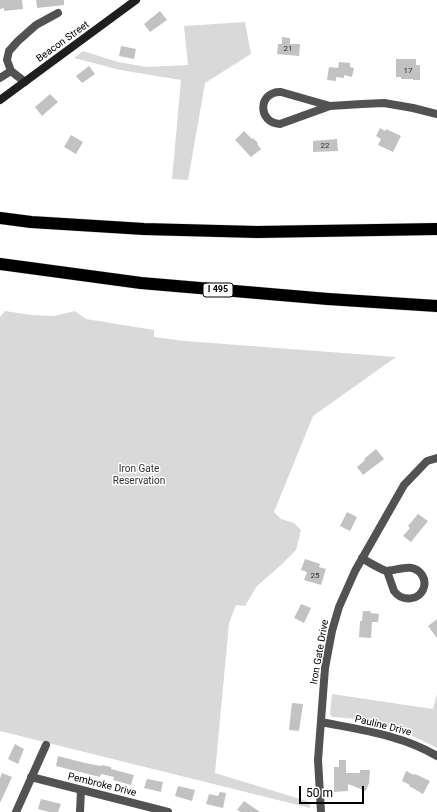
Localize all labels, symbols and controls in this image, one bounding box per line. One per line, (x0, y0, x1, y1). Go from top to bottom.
street label: Beacon Street (34, 19, 92, 65)
house number: 21 (284, 44, 292, 54)
house number: 17 (404, 66, 412, 76)
house number: 22 (321, 141, 329, 151)
road number: I 495 (203, 283, 233, 297)
park label: Iron Gate Reservation (113, 463, 165, 486)
house number: 25 (311, 571, 319, 581)
street label: Iron Gate Drive (308, 619, 332, 685)
street label: Pauline Drive (353, 713, 413, 739)
street label: Pembroke Drive (67, 771, 137, 799)
scale bar (301, 778, 366, 804)
text: 50 m (306, 786, 333, 800)

